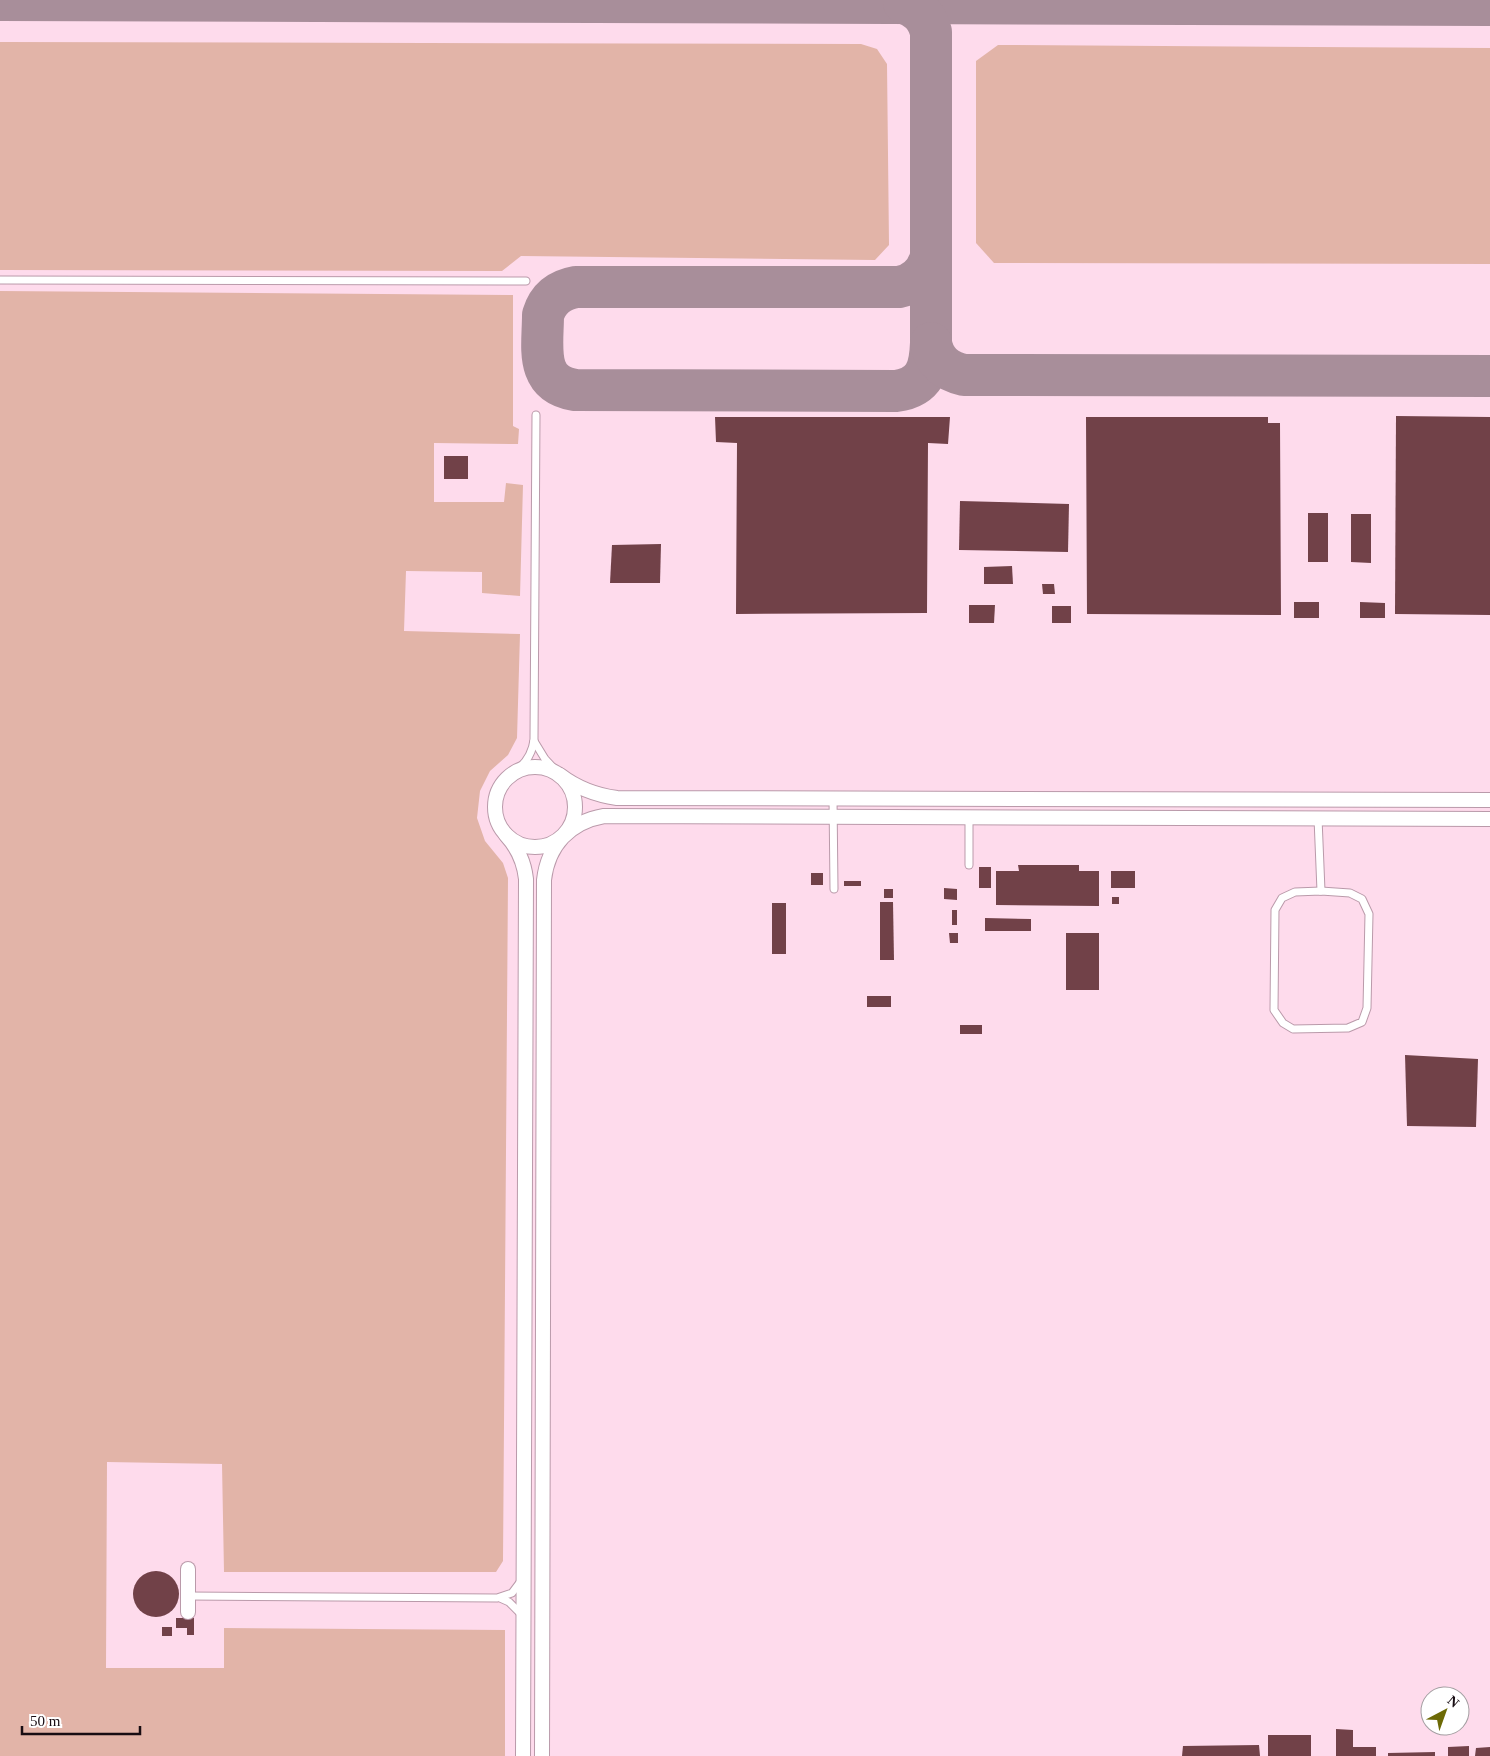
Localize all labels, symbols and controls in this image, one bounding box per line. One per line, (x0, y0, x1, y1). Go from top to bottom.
north arrow (1420, 1686, 1470, 1736)
text: N (1444, 1693, 1462, 1711)
scale bar (22, 1704, 140, 1736)
text: 50 m (30, 1713, 61, 1729)

